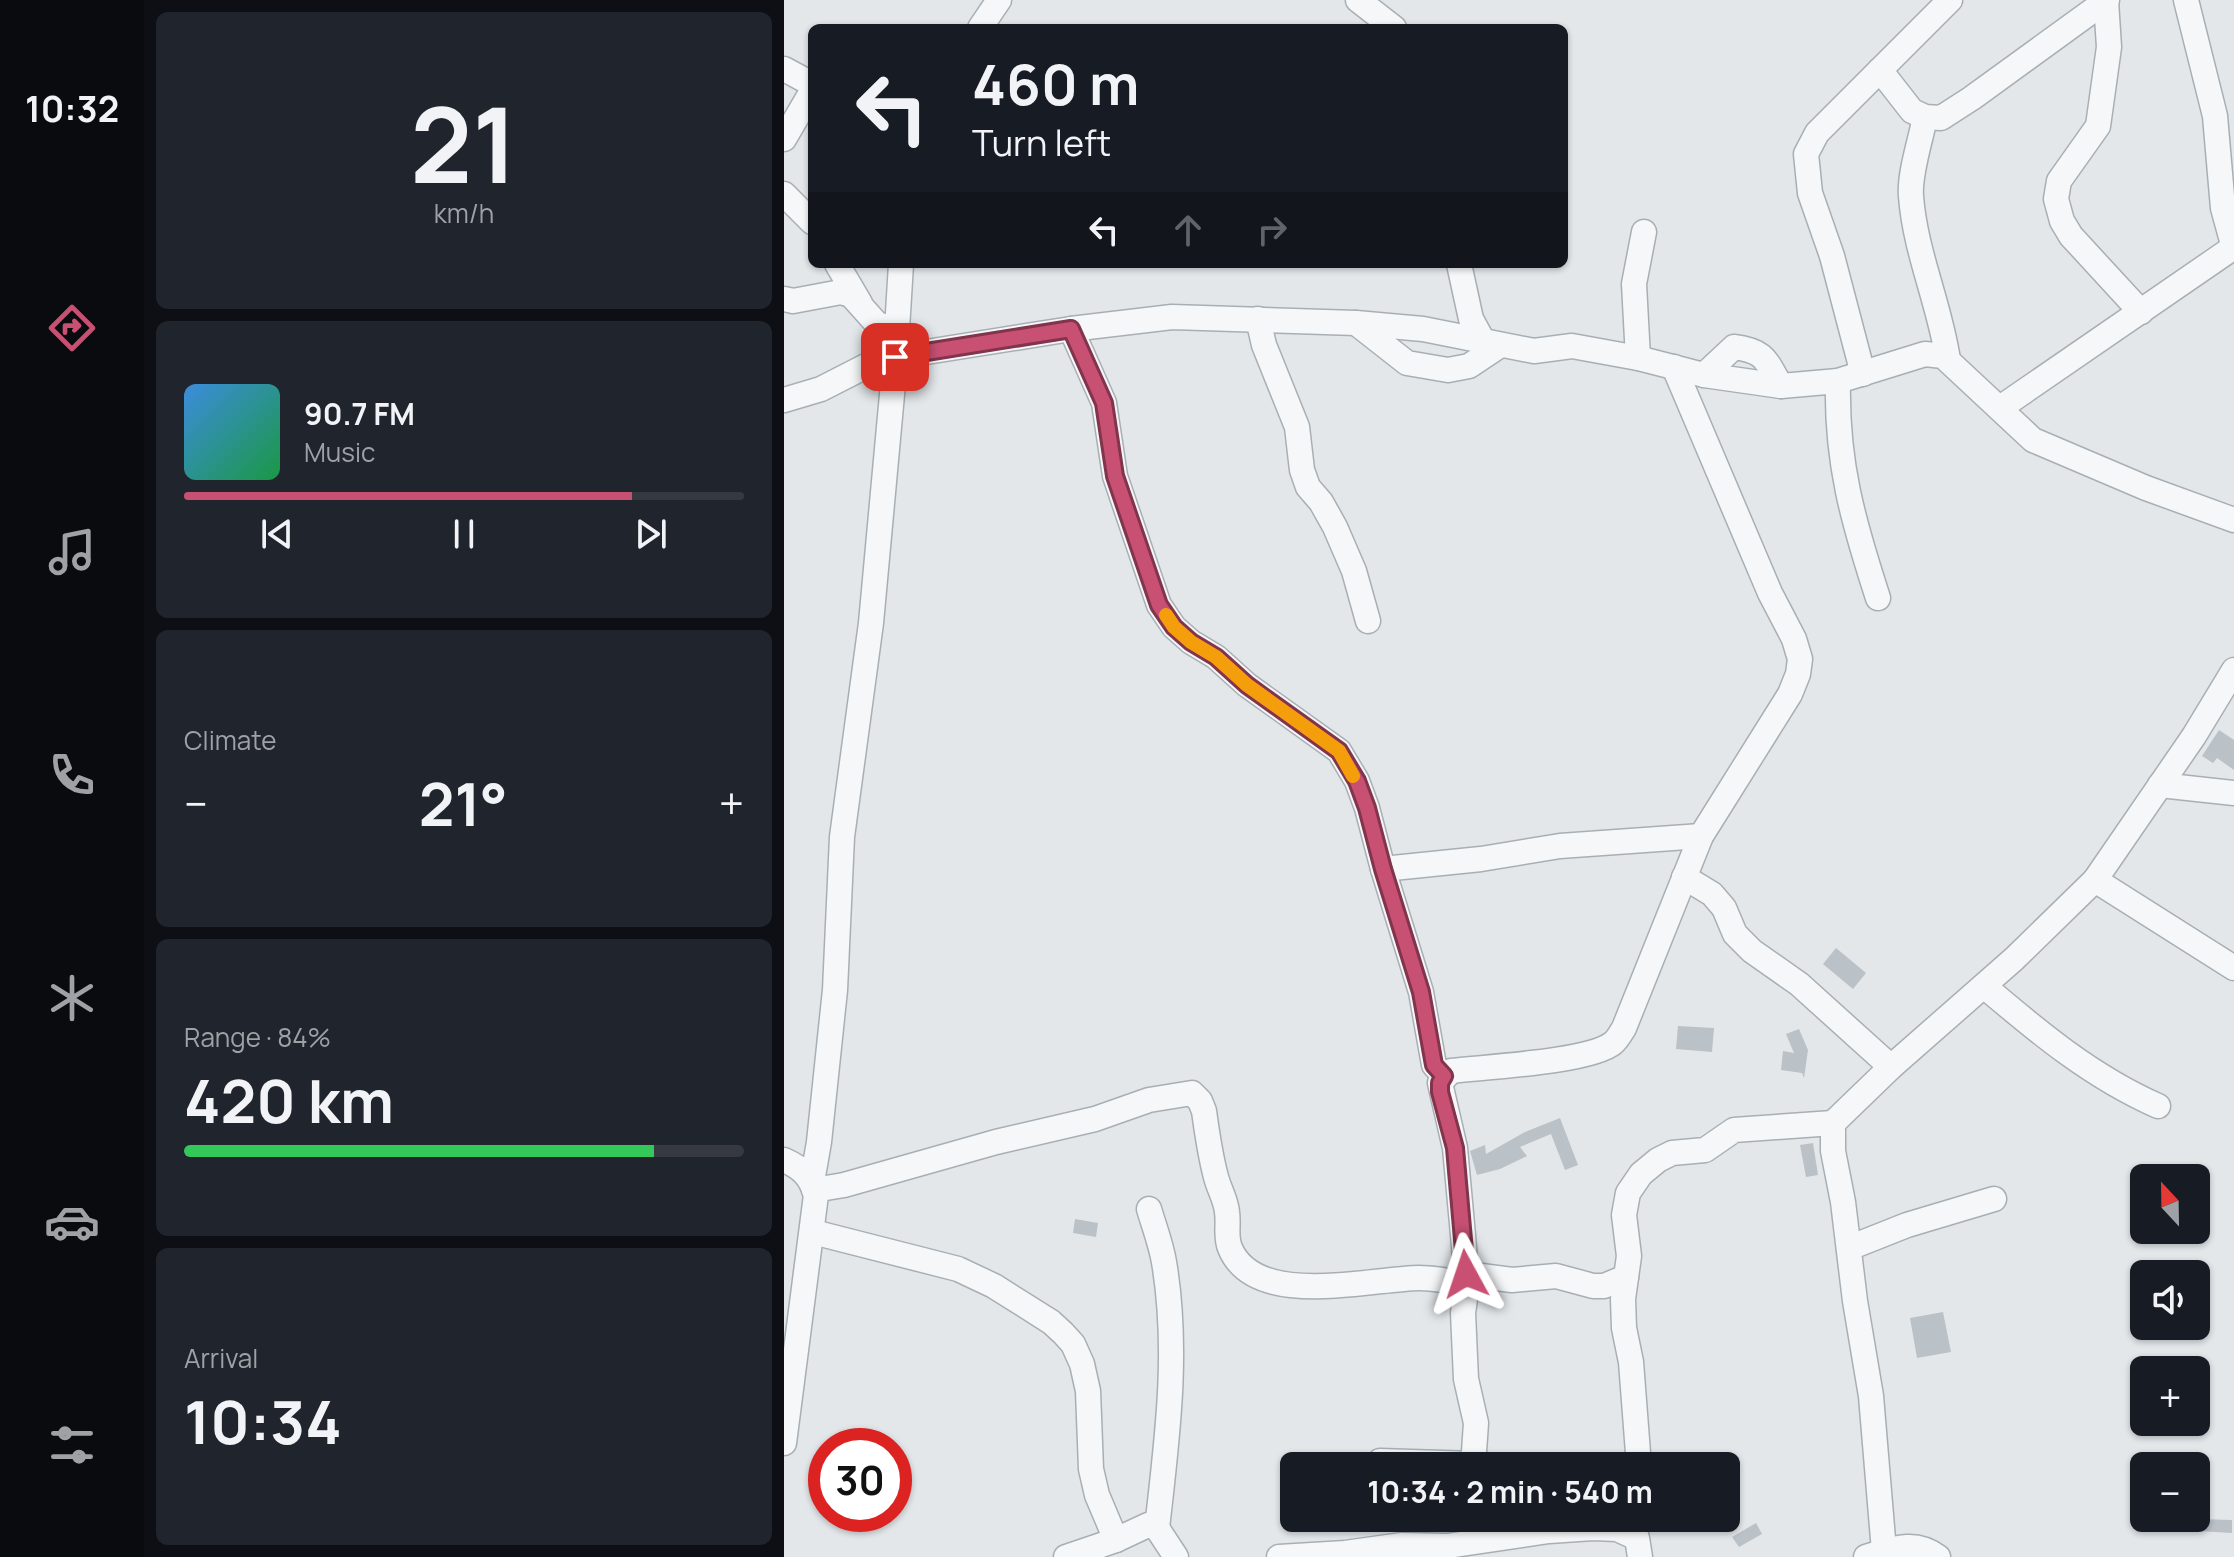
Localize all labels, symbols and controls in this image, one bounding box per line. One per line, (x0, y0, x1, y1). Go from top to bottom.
text: 460 m (972, 45, 1139, 122)
icon: left (840, 56, 944, 160)
text: 21 (410, 72, 518, 214)
text: 10:32 (25, 84, 119, 133)
text: Turn left (972, 118, 1111, 167)
text: km/h (434, 195, 494, 231)
icon: left (1082, 208, 1126, 252)
icon: ahead (1166, 208, 1210, 252)
icon: right (1250, 208, 1294, 252)
icon: directions (44, 300, 100, 356)
pin (861, 323, 929, 391)
icon: arrive (873, 335, 917, 379)
text: 90.7 FM (304, 393, 415, 434)
text: Music (304, 434, 375, 470)
icon: previous (255, 512, 299, 556)
icon: pause (442, 512, 486, 556)
icon: next (629, 512, 673, 556)
icon: music (44, 524, 100, 580)
text: Climate (184, 722, 276, 758)
icon: phone (44, 747, 100, 803)
text: 21° (419, 762, 508, 844)
text: − (184, 773, 208, 833)
text: + (719, 773, 744, 833)
icon: climate (44, 970, 100, 1026)
text: Range · 84% (184, 1019, 331, 1055)
text: 420 km (184, 1059, 394, 1141)
north arrow (2130, 1164, 2210, 1244)
map controls (2130, 1164, 2210, 1532)
icon: car (44, 1194, 100, 1250)
position arrow (1424, 1232, 1508, 1316)
button: sound (2130, 1260, 2210, 1340)
text: Arrival (184, 1340, 258, 1376)
button: + (2130, 1356, 2210, 1436)
text: 10:34 (184, 1380, 342, 1462)
icon: filters (44, 1417, 100, 1473)
speed limit sign: 30 (808, 1428, 912, 1532)
button: − (2130, 1452, 2210, 1532)
text: 10:34 · 2 min · 540 m (1367, 1471, 1653, 1512)

